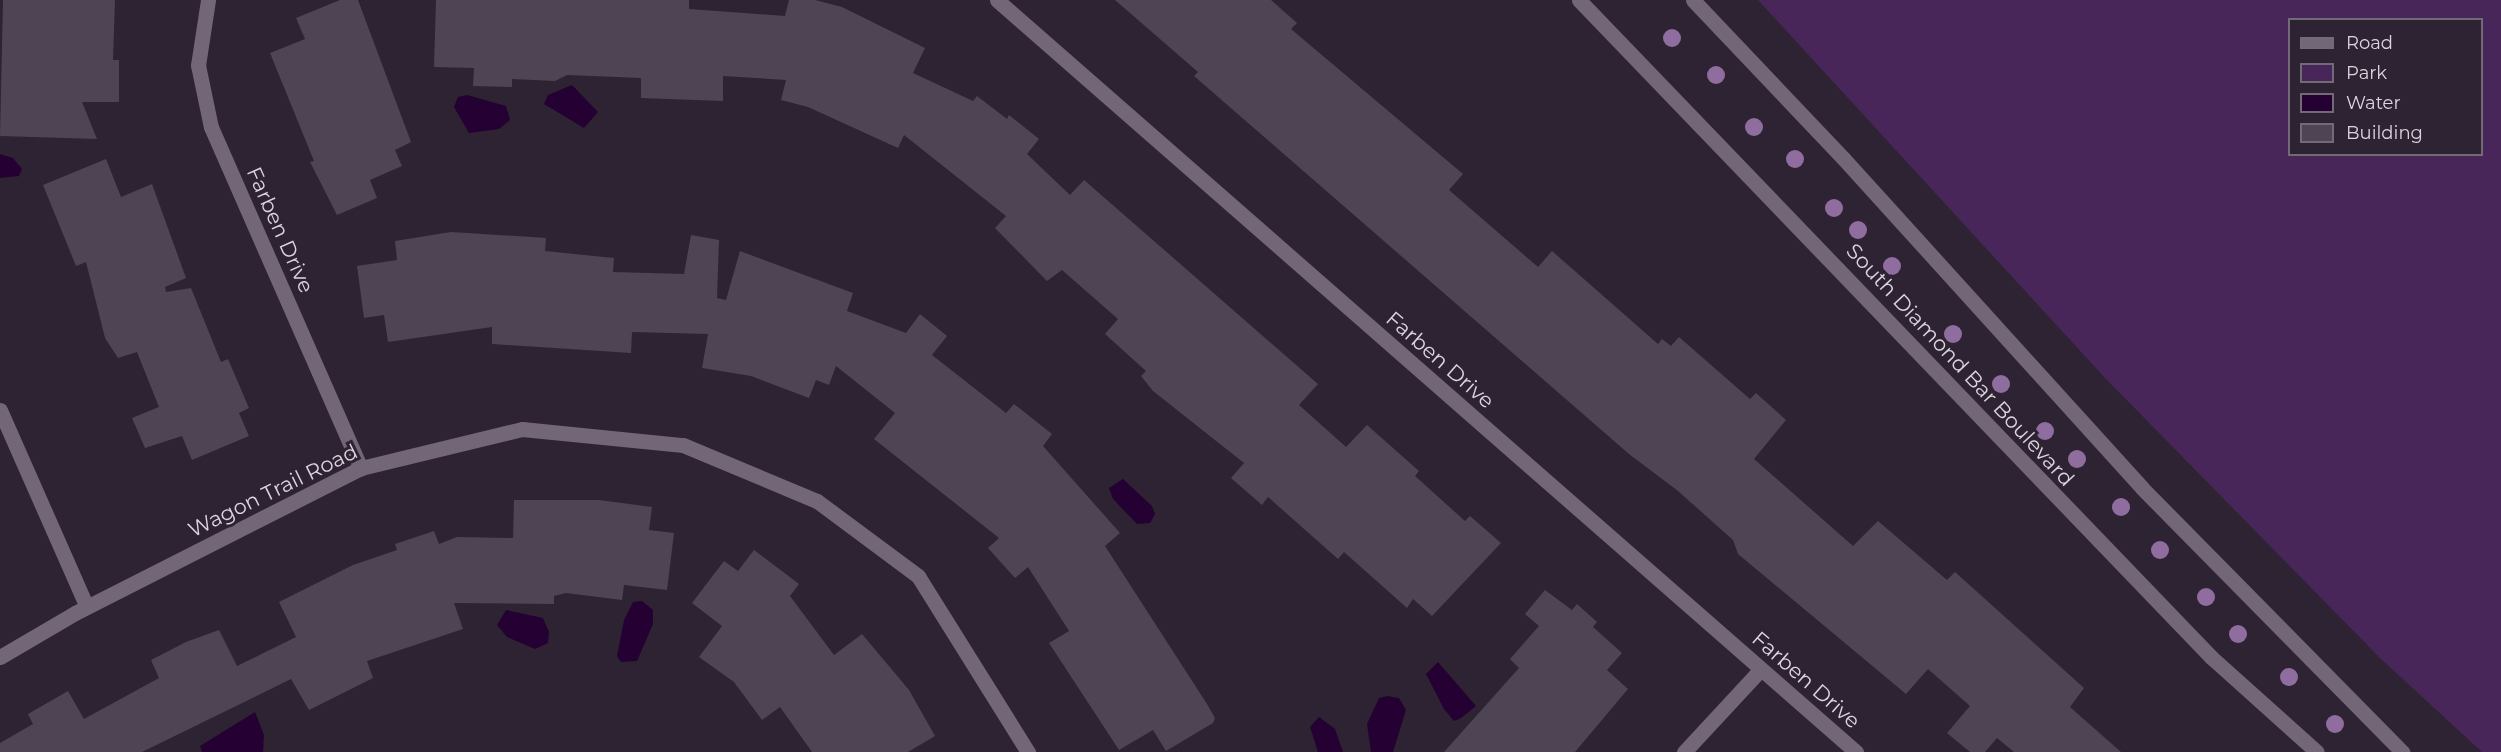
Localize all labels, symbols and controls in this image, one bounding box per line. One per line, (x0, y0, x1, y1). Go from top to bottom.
legend (2288, 18, 2483, 156)
text: Road (2346, 32, 2393, 54)
text: Park (2346, 62, 2387, 84)
text: Water (2346, 92, 2401, 114)
text: Building (2346, 122, 2423, 144)
street label: Farben Drive (241, 163, 319, 297)
street label: South Diamond Bar Boulevard (1841, 239, 2079, 491)
street label: Farben Drive (1381, 306, 1499, 414)
street label: Wagon Trail Road (184, 439, 362, 543)
street label: Farben Drive (1747, 626, 1865, 734)

